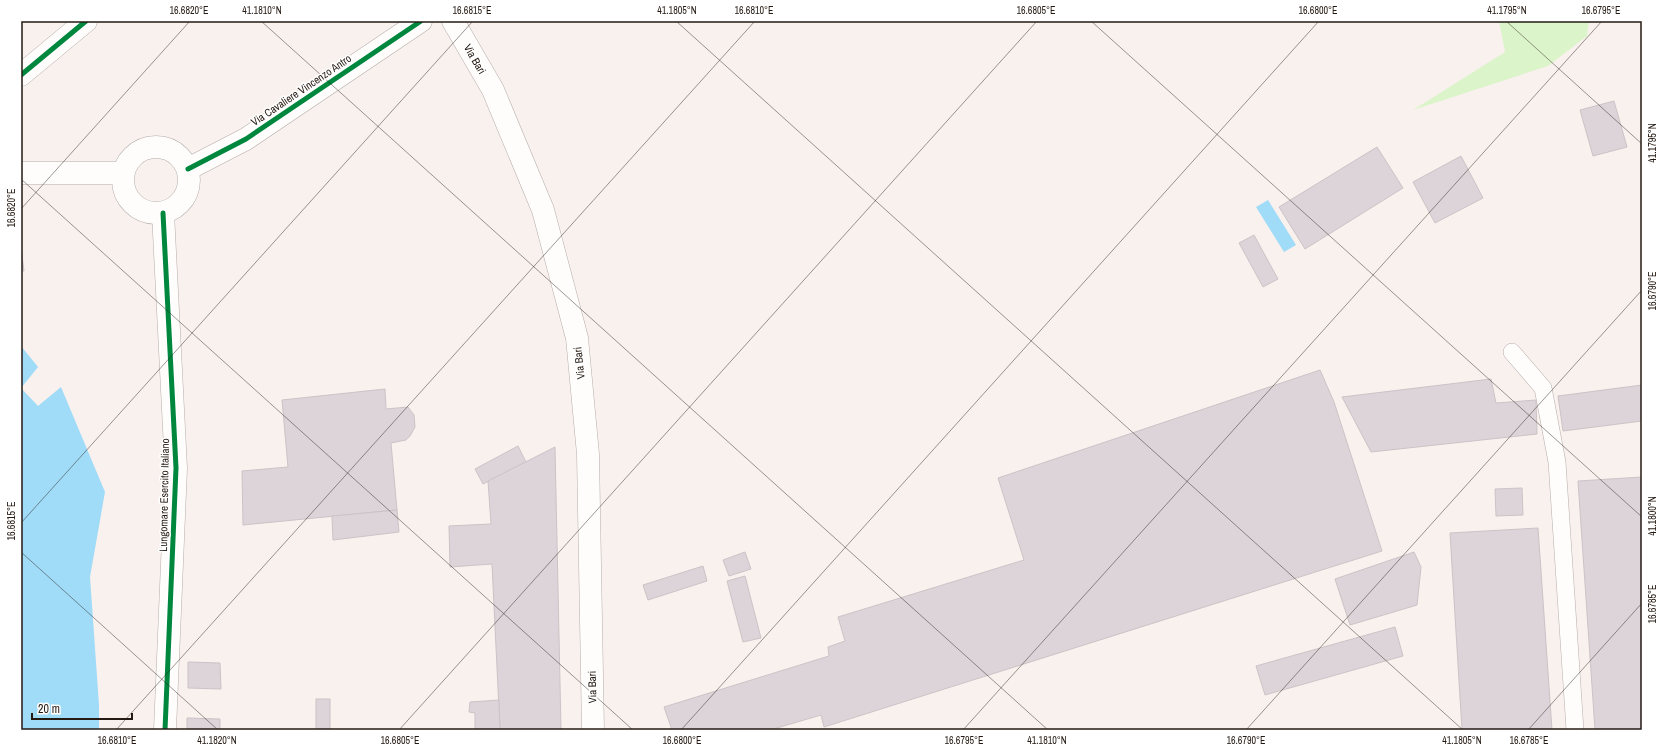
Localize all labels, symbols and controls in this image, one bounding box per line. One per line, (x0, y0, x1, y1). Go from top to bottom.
text: 16.6820°E (169, 4, 209, 17)
text: 41.1810°N (242, 4, 282, 17)
text: 16.6815°E (452, 4, 492, 17)
text: 41.1805°N (657, 4, 697, 17)
text: 16.6810°E (734, 4, 774, 17)
text: 16.6805°E (1016, 4, 1056, 17)
text: 16.6800°E (1298, 4, 1338, 17)
text: 41.1795°N (1487, 4, 1527, 17)
text: 16.6795°E (1581, 4, 1621, 17)
street label: Via Bari (461, 41, 489, 77)
street label: Via Cavaliere Vincenzo Antro (248, 51, 354, 129)
text: 41.1795°N (1646, 123, 1659, 163)
text: 16.6820°E (5, 188, 18, 228)
text: 16.6790°E (1646, 271, 1659, 311)
street label: Via Bari (570, 346, 588, 380)
street label: Lungomare Esercito Italiano (156, 438, 172, 552)
text: 41.1800°N (1646, 496, 1659, 536)
text: 16.6815°E (5, 501, 18, 541)
text: 16.6785°E (1646, 584, 1659, 624)
street label: Via Bari (585, 671, 599, 703)
scale bar (32, 695, 132, 721)
text: 20 m (38, 701, 60, 717)
text: 16.6810°E (97, 734, 137, 747)
text: 41.1820°N (197, 734, 237, 747)
text: 16.6805°E (380, 734, 420, 747)
text: 16.6800°E (662, 734, 702, 747)
text: 16.6795°E (944, 734, 984, 747)
text: 41.1810°N (1027, 734, 1067, 747)
text: 16.6790°E (1226, 734, 1266, 747)
text: 41.1805°N (1442, 734, 1482, 747)
text: 16.6785°E (1509, 734, 1549, 747)

